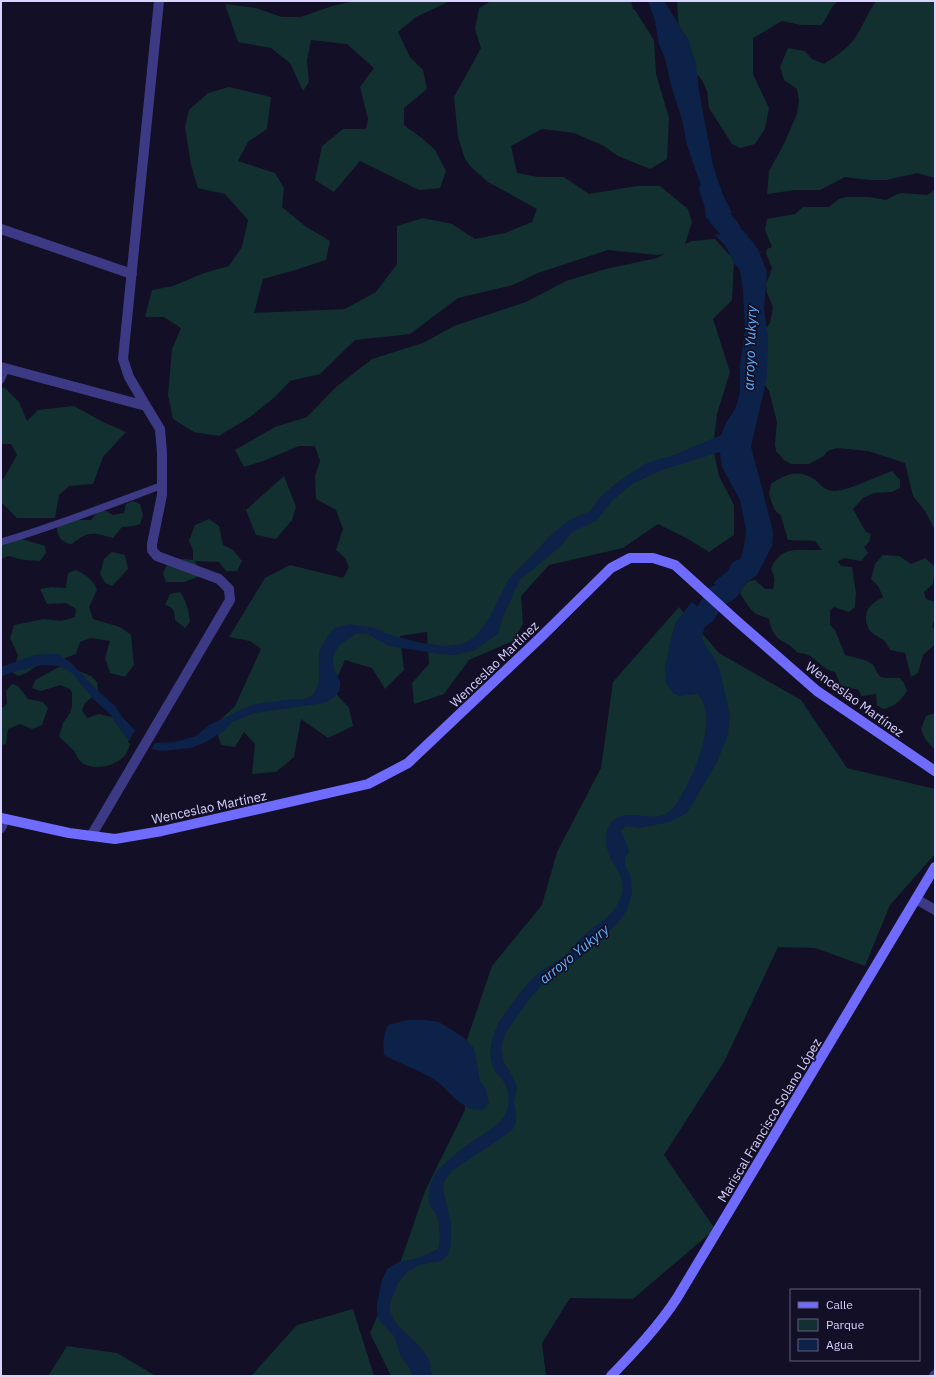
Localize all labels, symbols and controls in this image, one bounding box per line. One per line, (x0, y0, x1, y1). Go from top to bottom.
water label: arroyo Yukyry (740, 304, 761, 391)
street label: Wenceslao Martínez (446, 618, 542, 711)
street label: Wenceslao Martínez (802, 658, 907, 741)
street label: Wenceslao Martínez (150, 787, 268, 828)
water label: arroyo Yukyry (535, 920, 614, 988)
street label: Mariscal Francisco Solano López (714, 1035, 825, 1205)
legend (790, 1289, 920, 1361)
text: Calle (826, 1297, 853, 1312)
text: Parque (826, 1317, 865, 1332)
text: Agua (826, 1337, 854, 1352)

